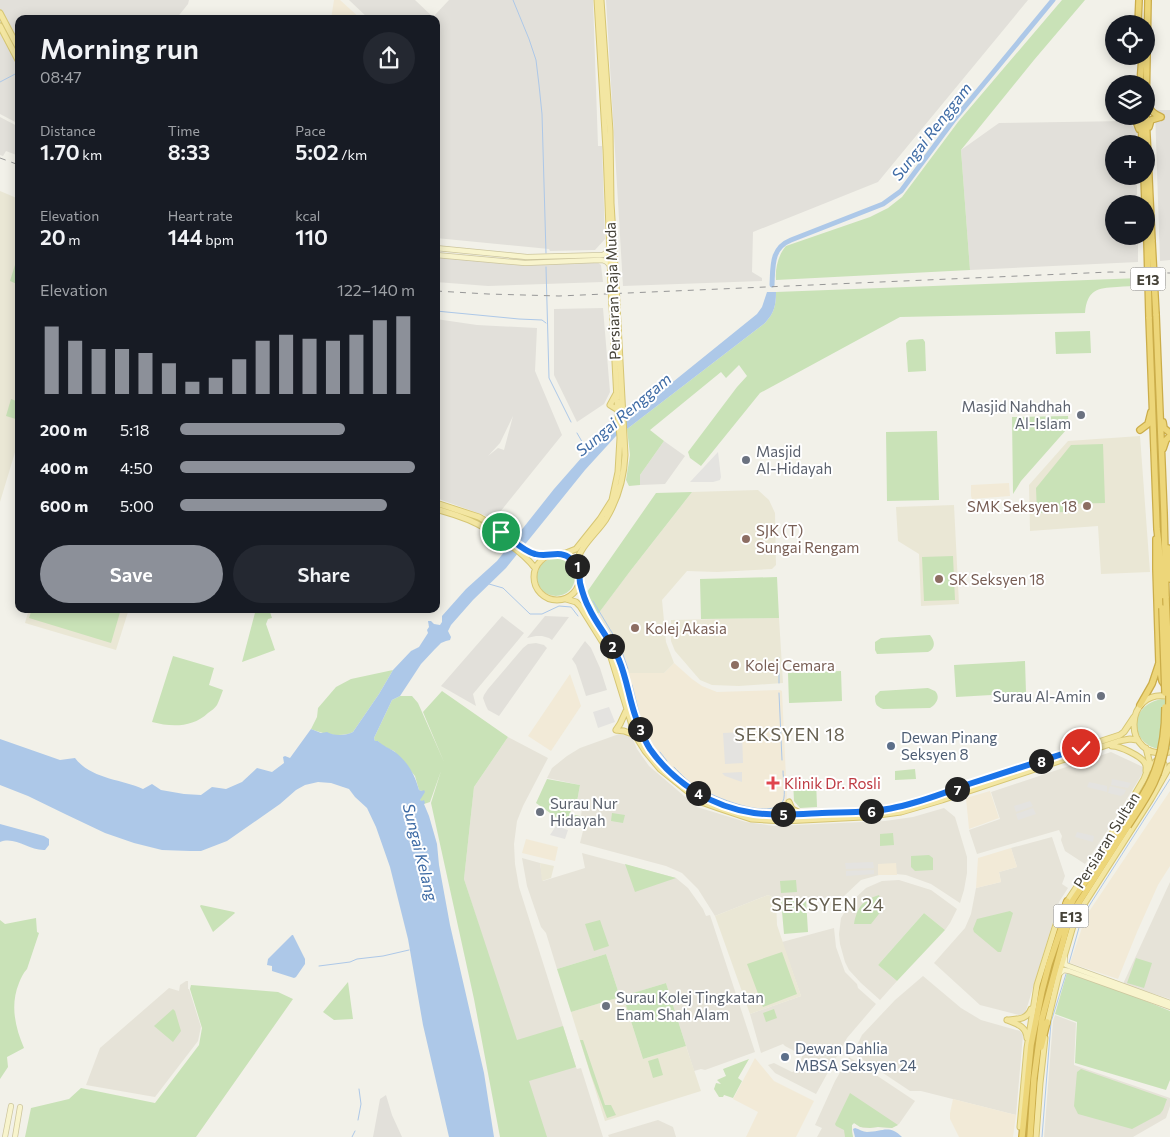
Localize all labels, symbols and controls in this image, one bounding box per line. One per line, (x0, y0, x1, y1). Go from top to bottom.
map controls (1105, 15, 1155, 245)
button: locate (1105, 15, 1155, 65)
text: Morning run (40, 31, 199, 65)
button: share (363, 32, 415, 84)
text: 08:47 (40, 67, 82, 86)
button: layers (1105, 75, 1155, 125)
water label: Sungai Renggam (887, 78, 975, 184)
text: Distance (40, 122, 96, 139)
text: Time (168, 122, 200, 139)
text: Pace (295, 122, 326, 139)
button: + (1105, 135, 1155, 185)
text: 1.70 (40, 139, 80, 164)
text: 8:33 (168, 139, 210, 164)
text: 5:02 (295, 139, 338, 164)
text: km (80, 146, 102, 163)
text: /km (338, 146, 367, 163)
button: − (1105, 195, 1155, 245)
text: Elevation (40, 207, 99, 224)
text: Heart rate (168, 207, 233, 224)
text: kcal (295, 207, 320, 224)
street label: Persiaran Raja Muda (601, 222, 623, 360)
text: 20 (40, 224, 66, 249)
text: 144 (168, 224, 203, 249)
text: 110 (295, 224, 328, 249)
text: m (66, 231, 81, 248)
text: bpm (203, 231, 234, 248)
road number: E13 (1130, 268, 1166, 290)
text: Elevation (40, 280, 108, 299)
text: 122–140 m (337, 280, 415, 299)
water label: Sungai Renggam (571, 368, 675, 460)
place label: Masjid Nahdhah Al-Islam (961, 397, 1071, 432)
marker: Masjid Nahdhah Al-Islam (1075, 409, 1087, 421)
text: 200 m (40, 420, 87, 439)
text: 5:18 (120, 420, 150, 439)
place label: Masjid Al-Hidayah (756, 442, 832, 477)
marker: Masjid Al-Hidayah (740, 454, 752, 466)
text: 400 m (40, 458, 88, 477)
text: 4:50 (120, 458, 153, 477)
text: 600 m (40, 496, 88, 515)
text: 5:00 (120, 496, 154, 515)
place label: SMK Seksyen 18 (967, 497, 1077, 515)
marker: SMK Seksyen 18 (1081, 500, 1093, 512)
pin (480, 511, 522, 553)
icon: arrive (487, 518, 515, 546)
place label: SJK (T) Sungai Rengam (756, 521, 859, 556)
marker: SJK (T) Sungai Rengam (740, 533, 752, 545)
button: Save (40, 545, 223, 603)
button: Share (233, 545, 415, 603)
pin: 1 (564, 554, 590, 578)
text: 1 (574, 558, 581, 575)
place label: SK Seksyen 18 (949, 570, 1045, 588)
marker: SK Seksyen 18 (933, 573, 945, 585)
place label: Kolej Akasia (645, 619, 727, 637)
marker: Kolej Akasia (629, 622, 641, 634)
pin: 2 (600, 634, 624, 658)
text: 2 (609, 638, 616, 655)
place label: Kolej Cemara (745, 656, 835, 674)
marker: Kolej Cemara (729, 659, 741, 671)
place label: Surau Al-Amin (993, 687, 1091, 705)
marker: Surau Al-Amin (1095, 690, 1107, 702)
pin: 3 (628, 716, 652, 742)
text: 3 (636, 721, 645, 738)
district label: SEKSYEN 18 (734, 723, 846, 745)
pin (1060, 727, 1102, 769)
place label: Dewan Pinang Seksyen 8 (901, 728, 997, 763)
icon: check (1067, 734, 1095, 762)
marker: Dewan Pinang Seksyen 8 (885, 740, 897, 752)
pin: 8 (1028, 748, 1054, 774)
text: 8 (1037, 753, 1046, 770)
place label: Klinik Dr. Rosli (784, 774, 881, 792)
marker: Klinik Dr. Rosli (766, 776, 780, 790)
pin: 7 (944, 776, 970, 802)
pin: 4 (686, 780, 710, 806)
text: 7 (954, 781, 961, 798)
text: 4 (694, 785, 703, 802)
street label: Persiaran Sultan (1069, 789, 1143, 891)
place label: Surau Nur Hidayah (550, 794, 618, 829)
pin: 6 (858, 798, 884, 824)
water label: Sungai Kelang (400, 801, 443, 904)
pin: 5 (770, 802, 796, 826)
text: 6 (867, 803, 876, 820)
marker: Surau Nur Hidayah (534, 806, 546, 818)
text: 5 (779, 806, 788, 823)
district label: SEKSYEN 24 (771, 893, 885, 915)
road number: E13 (1054, 904, 1088, 928)
place label: Surau Kolej Tingkatan Enam Shah Alam (616, 988, 764, 1023)
marker: Surau Kolej Tingkatan Enam Shah Alam (600, 1000, 612, 1012)
place label: Dewan Dahlia MBSA Seksyen 24 (795, 1039, 917, 1074)
marker: Dewan Dahlia MBSA Seksyen 24 (779, 1051, 791, 1063)

